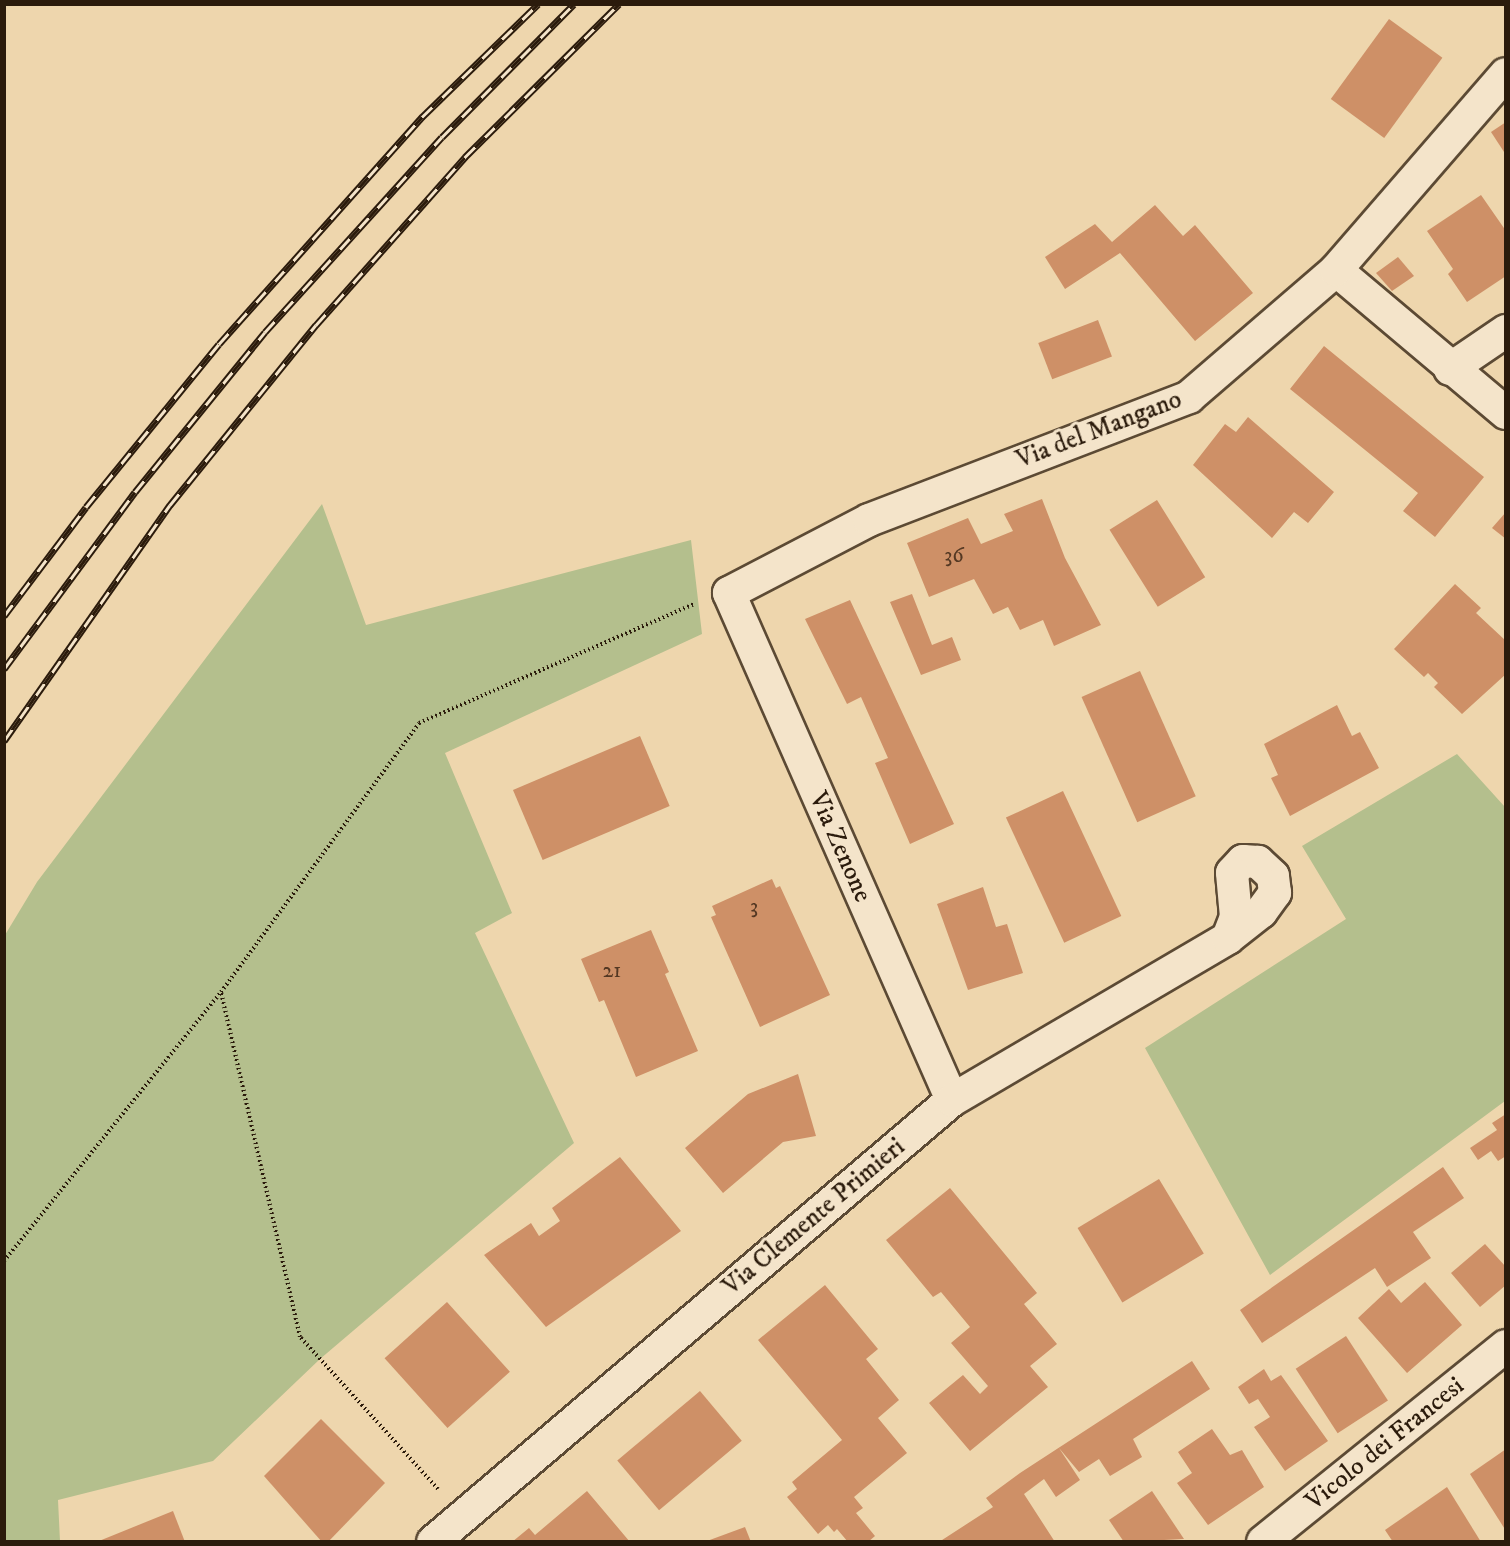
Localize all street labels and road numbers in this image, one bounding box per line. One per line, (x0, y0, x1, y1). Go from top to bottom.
street label: Via del Mangano (1012, 384, 1186, 476)
street label: Via Zenone (802, 787, 878, 907)
street label: Via Clemente Primieri (716, 1132, 912, 1302)
street label: Vicolo dei Francesi (1299, 1371, 1471, 1517)

